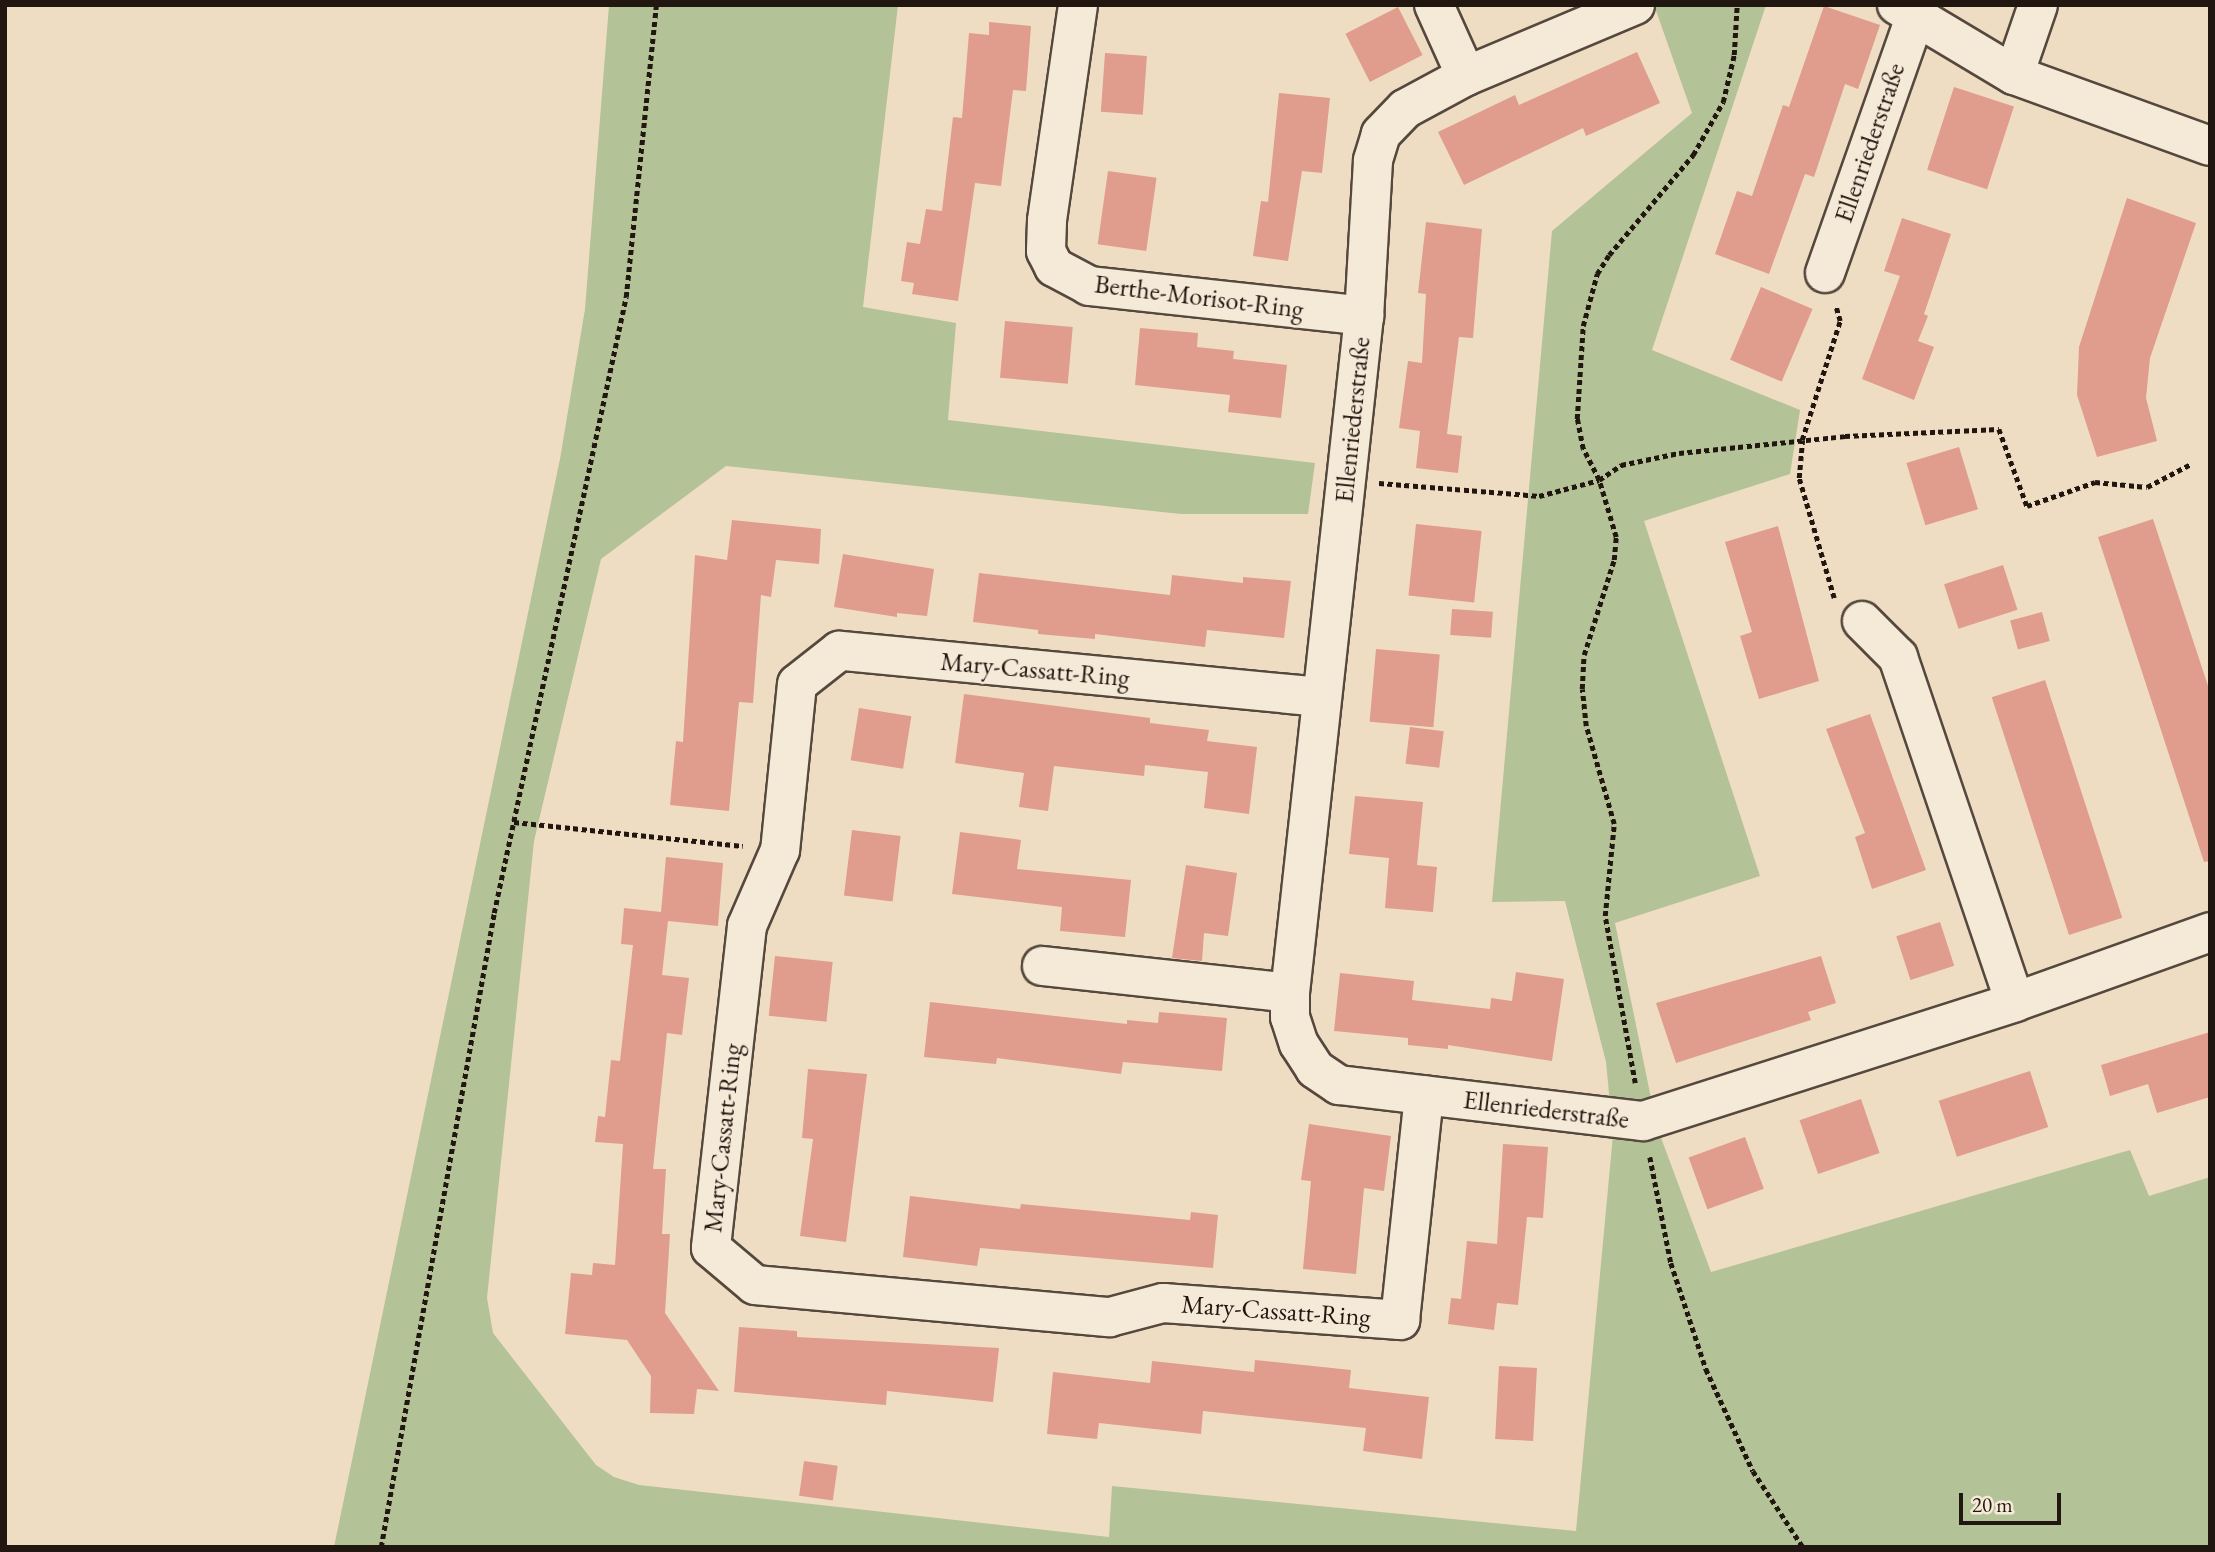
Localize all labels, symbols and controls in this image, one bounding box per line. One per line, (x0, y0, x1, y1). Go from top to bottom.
street label: Ellenriederstraße (1828, 59, 1912, 227)
street label: Berthe-Morisot-Ring (1093, 269, 1305, 325)
street label: Ellenriederstraße (1329, 335, 1377, 505)
street label: Mary-Cassatt-Ring (939, 646, 1131, 694)
street label: Mary-Cassatt-Ring (698, 1042, 748, 1234)
street label: Ellenriederstraße (1461, 1084, 1631, 1136)
street label: Mary-Cassatt-Ring (1180, 1289, 1372, 1333)
scale bar (1963, 1478, 2064, 1522)
text: 20 m (1972, 1491, 2013, 1518)

